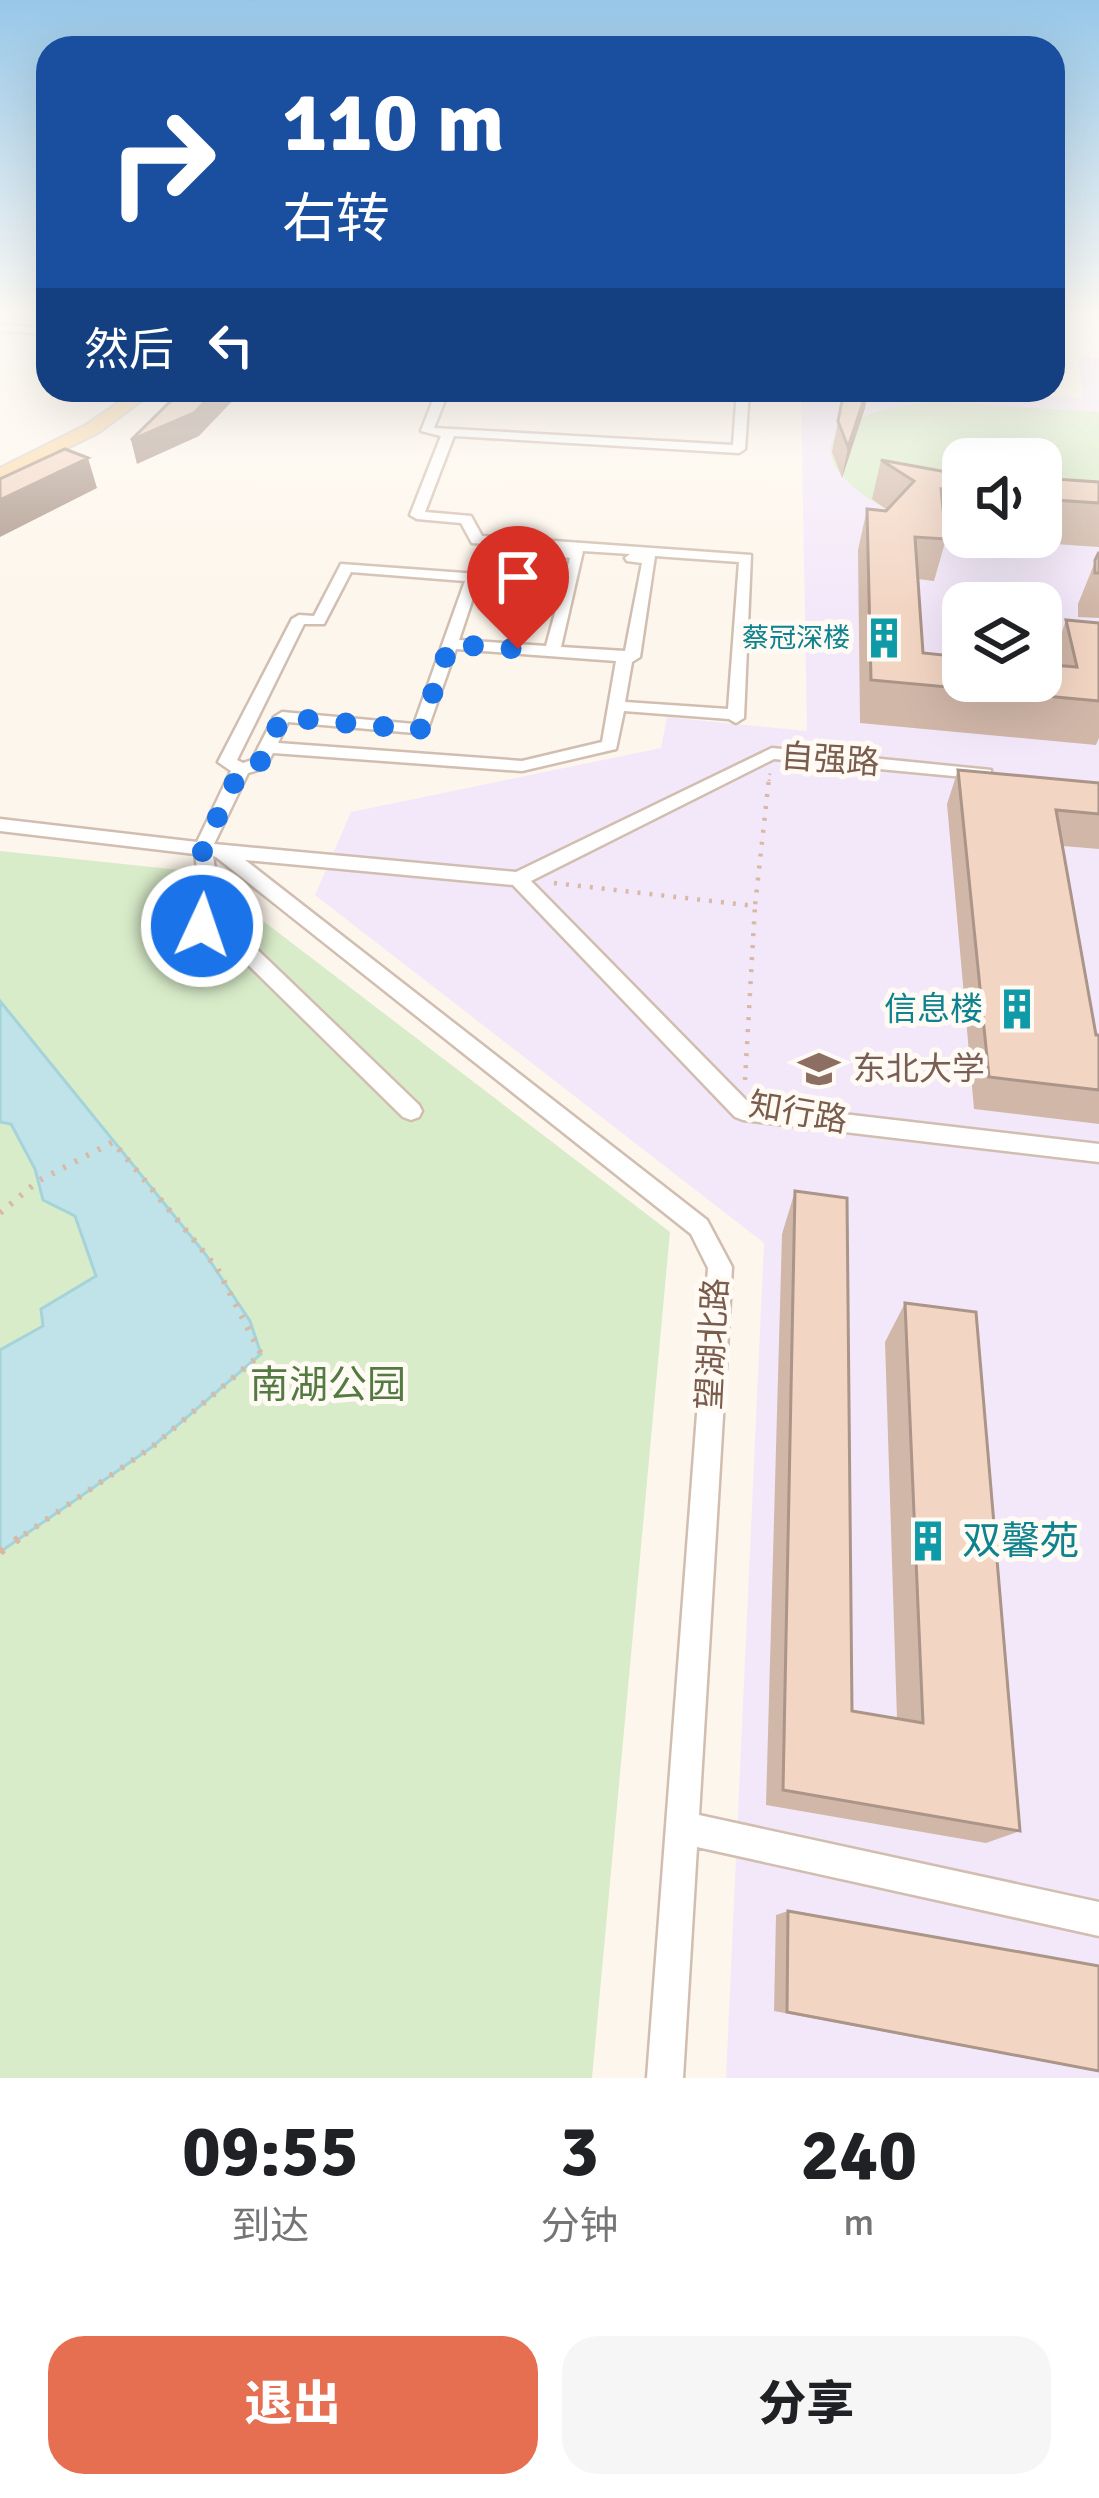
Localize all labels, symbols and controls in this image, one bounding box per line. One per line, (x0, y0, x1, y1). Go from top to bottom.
text: 110 m (282, 71, 504, 175)
icon: right (84, 84, 240, 240)
text: 右转 (282, 186, 390, 253)
icon: left (198, 312, 264, 378)
text: 然后 (84, 323, 174, 378)
map controls (942, 438, 1062, 702)
button: sound (942, 438, 1062, 558)
pin (467, 526, 569, 649)
icon: arrive (485, 544, 551, 610)
button: layers (942, 582, 1062, 702)
building icon: 蔡冠深楼 (861, 615, 907, 661)
place label: 蔡冠深楼 (742, 622, 850, 655)
street label: 自强路 (779, 736, 881, 784)
position arrow (139, 863, 265, 989)
building icon: 信息楼 (994, 986, 1040, 1032)
place label: 信息楼 (884, 989, 983, 1030)
school or university icon: 东北大学 (796, 1046, 842, 1092)
place label: 东北大学 (853, 1049, 985, 1090)
street label: 知行路 (746, 1084, 850, 1142)
street label: 望湖北路 (689, 1277, 737, 1411)
park label: 南湖公园 (250, 1361, 406, 1409)
place label: 双馨苑 (962, 1517, 1079, 1565)
building icon: 双馨苑 (905, 1518, 951, 1564)
text: 09:55 (182, 2107, 359, 2196)
text: 3 (560, 2107, 599, 2196)
text: 240 (800, 2111, 917, 2200)
text: m (843, 2198, 874, 2246)
text: 到达 (231, 2202, 309, 2250)
text: 分钟 (541, 2202, 619, 2250)
button: 退出 (48, 2336, 538, 2474)
button: 分享 (562, 2336, 1051, 2474)

